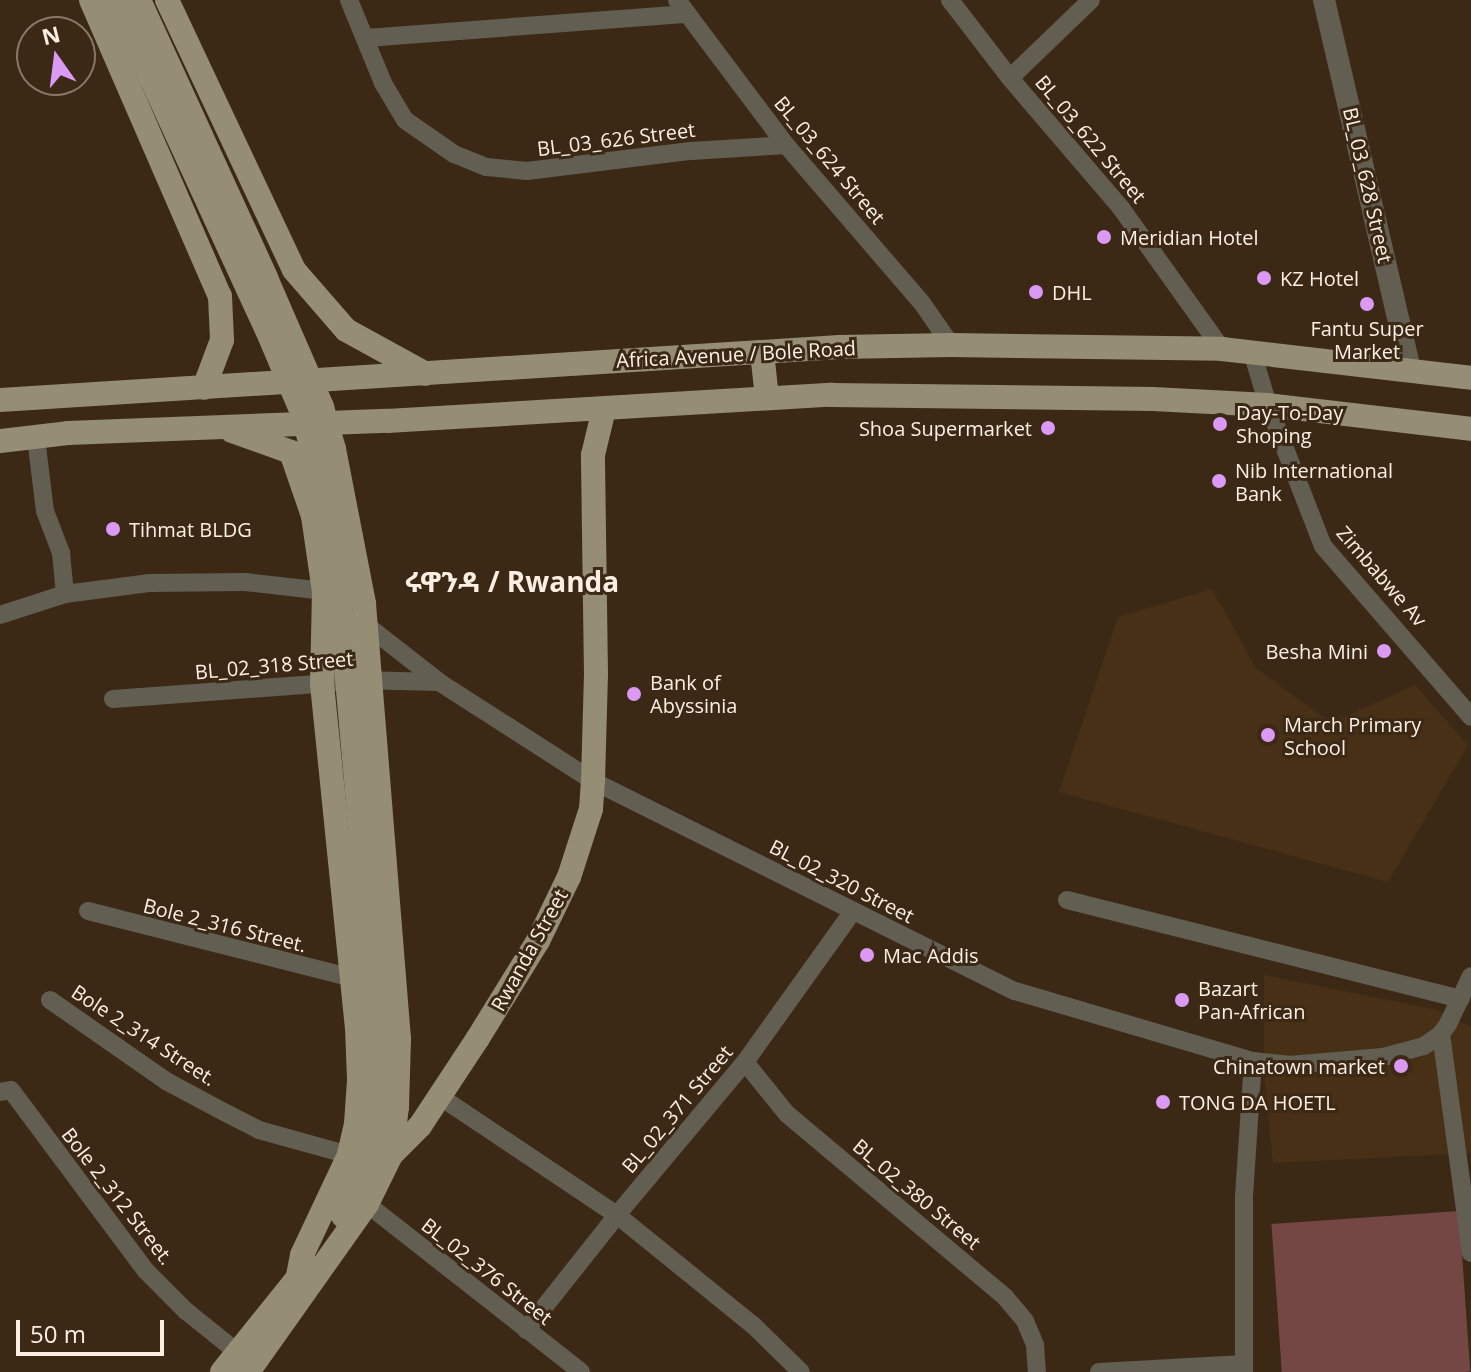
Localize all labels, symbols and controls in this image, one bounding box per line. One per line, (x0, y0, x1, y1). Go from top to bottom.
north arrow (16, 16, 96, 96)
text: N (38, 18, 63, 51)
street label: BL_03_622 Street (1031, 70, 1151, 208)
street label: BL_03_624 Street (770, 91, 890, 229)
street label: BL_03_628 Street (1338, 105, 1398, 265)
street label: BL_03_626 Street (536, 117, 696, 161)
place label: Meridian Hotel (1120, 225, 1258, 249)
marker: Meridian Hotel (1095, 228, 1113, 246)
place label: KZ Hotel (1280, 266, 1359, 290)
marker: KZ Hotel (1255, 269, 1273, 287)
place label: DHL (1052, 280, 1092, 304)
marker: DHL (1027, 283, 1045, 301)
marker: Fantu Super Market (1358, 295, 1376, 313)
place label: Fantu Super Market (1310, 316, 1424, 363)
street label: Africa Avenue / Bole Road (616, 336, 856, 372)
place label: Day-To-Day Shoping (1236, 400, 1343, 447)
marker: Day-To-Day Shoping (1211, 415, 1229, 433)
place label: Shoa Supermarket (859, 416, 1032, 440)
marker: Shoa Supermarket (1039, 419, 1057, 437)
place label: Nib International Bank (1235, 458, 1393, 505)
marker: Nib International Bank (1210, 472, 1228, 490)
place label: Tihmat BLDG (129, 517, 252, 541)
marker: Tihmat BLDG (104, 520, 122, 538)
street label: Zimbabwe Av (1332, 521, 1432, 631)
district label: ሩዋንዳ / Rwanda (405, 564, 619, 598)
place label: Besha Mini (1265, 639, 1368, 663)
marker: Besha Mini (1375, 642, 1393, 660)
street label: BL_02_318 Street (194, 646, 354, 684)
place label: Bank of Abyssinia (650, 670, 737, 717)
marker: Bank of Abyssinia (625, 685, 643, 703)
place label: March Primary School (1284, 712, 1421, 759)
marker: March Primary School (1259, 726, 1277, 744)
street label: BL_02_320 Street (766, 834, 918, 928)
street label: Rwanda Street (486, 885, 572, 1015)
street label: Bole 2_316 Street. (141, 893, 309, 957)
place label: Mac Addis (883, 943, 979, 967)
marker: Mac Addis (858, 946, 876, 964)
place label: Bazart Pan-African (1198, 976, 1305, 1023)
street label: Bole 2_314 Street. (67, 979, 221, 1091)
marker: Bazart Pan-African (1173, 991, 1191, 1009)
street label: BL_02_371 Street (617, 1040, 737, 1178)
place label: Chinatown market (1213, 1054, 1385, 1078)
marker: Chinatown market (1392, 1057, 1410, 1075)
place label: TONG DA HOETL (1179, 1090, 1336, 1114)
marker: TONG DA HOETL (1154, 1093, 1172, 1111)
street label: Bole 2_312 Street. (57, 1123, 179, 1269)
street label: BL_02_380 Street (848, 1134, 986, 1254)
street label: BL_02_376 Street (417, 1213, 557, 1329)
scale bar (20, 1304, 168, 1354)
text: 50 m (30, 1317, 86, 1350)

